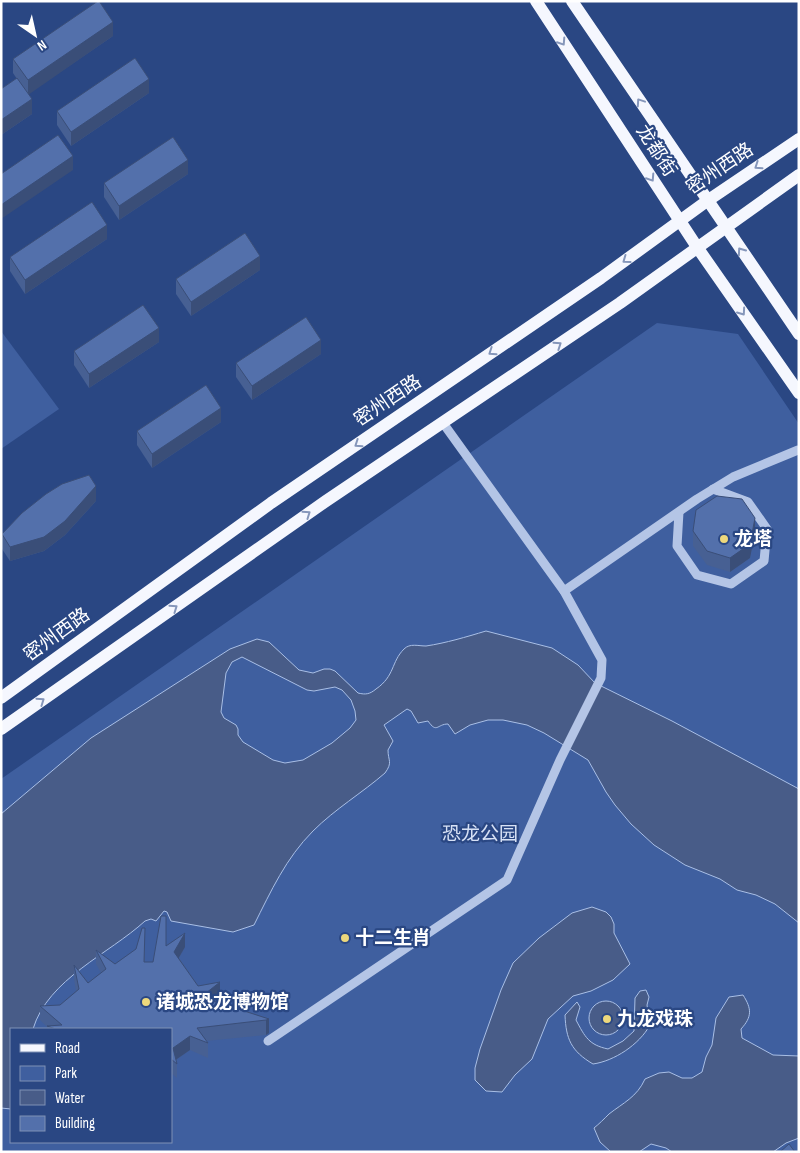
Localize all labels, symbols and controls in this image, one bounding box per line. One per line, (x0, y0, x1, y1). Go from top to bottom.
north arrow (10, 10, 60, 60)
text: N (34, 36, 50, 55)
one-way arrow (556, 36, 565, 46)
one-way arrow (637, 98, 646, 108)
street label: 龙都街 (631, 121, 681, 181)
street label: 密州西路 (682, 138, 758, 200)
one-way arrow (755, 160, 764, 169)
one-way arrow (645, 173, 655, 182)
one-way arrow (738, 247, 747, 257)
one-way arrow (622, 254, 632, 263)
one-way arrow (736, 307, 745, 316)
one-way arrow (552, 342, 562, 351)
one-way arrow (488, 346, 498, 355)
street label: 密州西路 (350, 370, 426, 432)
one-way arrow (354, 438, 364, 447)
one-way arrow (302, 511, 311, 520)
place label: 龙塔 (734, 528, 772, 551)
marker: 龙塔 (718, 533, 730, 545)
street label: 密州西路 (19, 603, 95, 667)
one-way arrow (168, 605, 178, 614)
one-way arrow (35, 698, 45, 707)
park label: 恐龙公园 (442, 823, 518, 846)
place label: 十二生肖 (355, 927, 431, 950)
marker: 十二生肖 (339, 932, 351, 944)
place label: 诸城恐龙博物馆 (156, 991, 289, 1014)
marker: 诸城恐龙博物馆 (140, 996, 152, 1008)
place label: 九龙戏珠 (617, 1008, 693, 1031)
marker: 九龙戏珠 (601, 1013, 613, 1025)
legend (10, 1028, 172, 1143)
text: Road (55, 1039, 80, 1058)
text: Park (55, 1064, 77, 1083)
text: Water (55, 1089, 86, 1108)
text: Building (55, 1114, 95, 1133)

